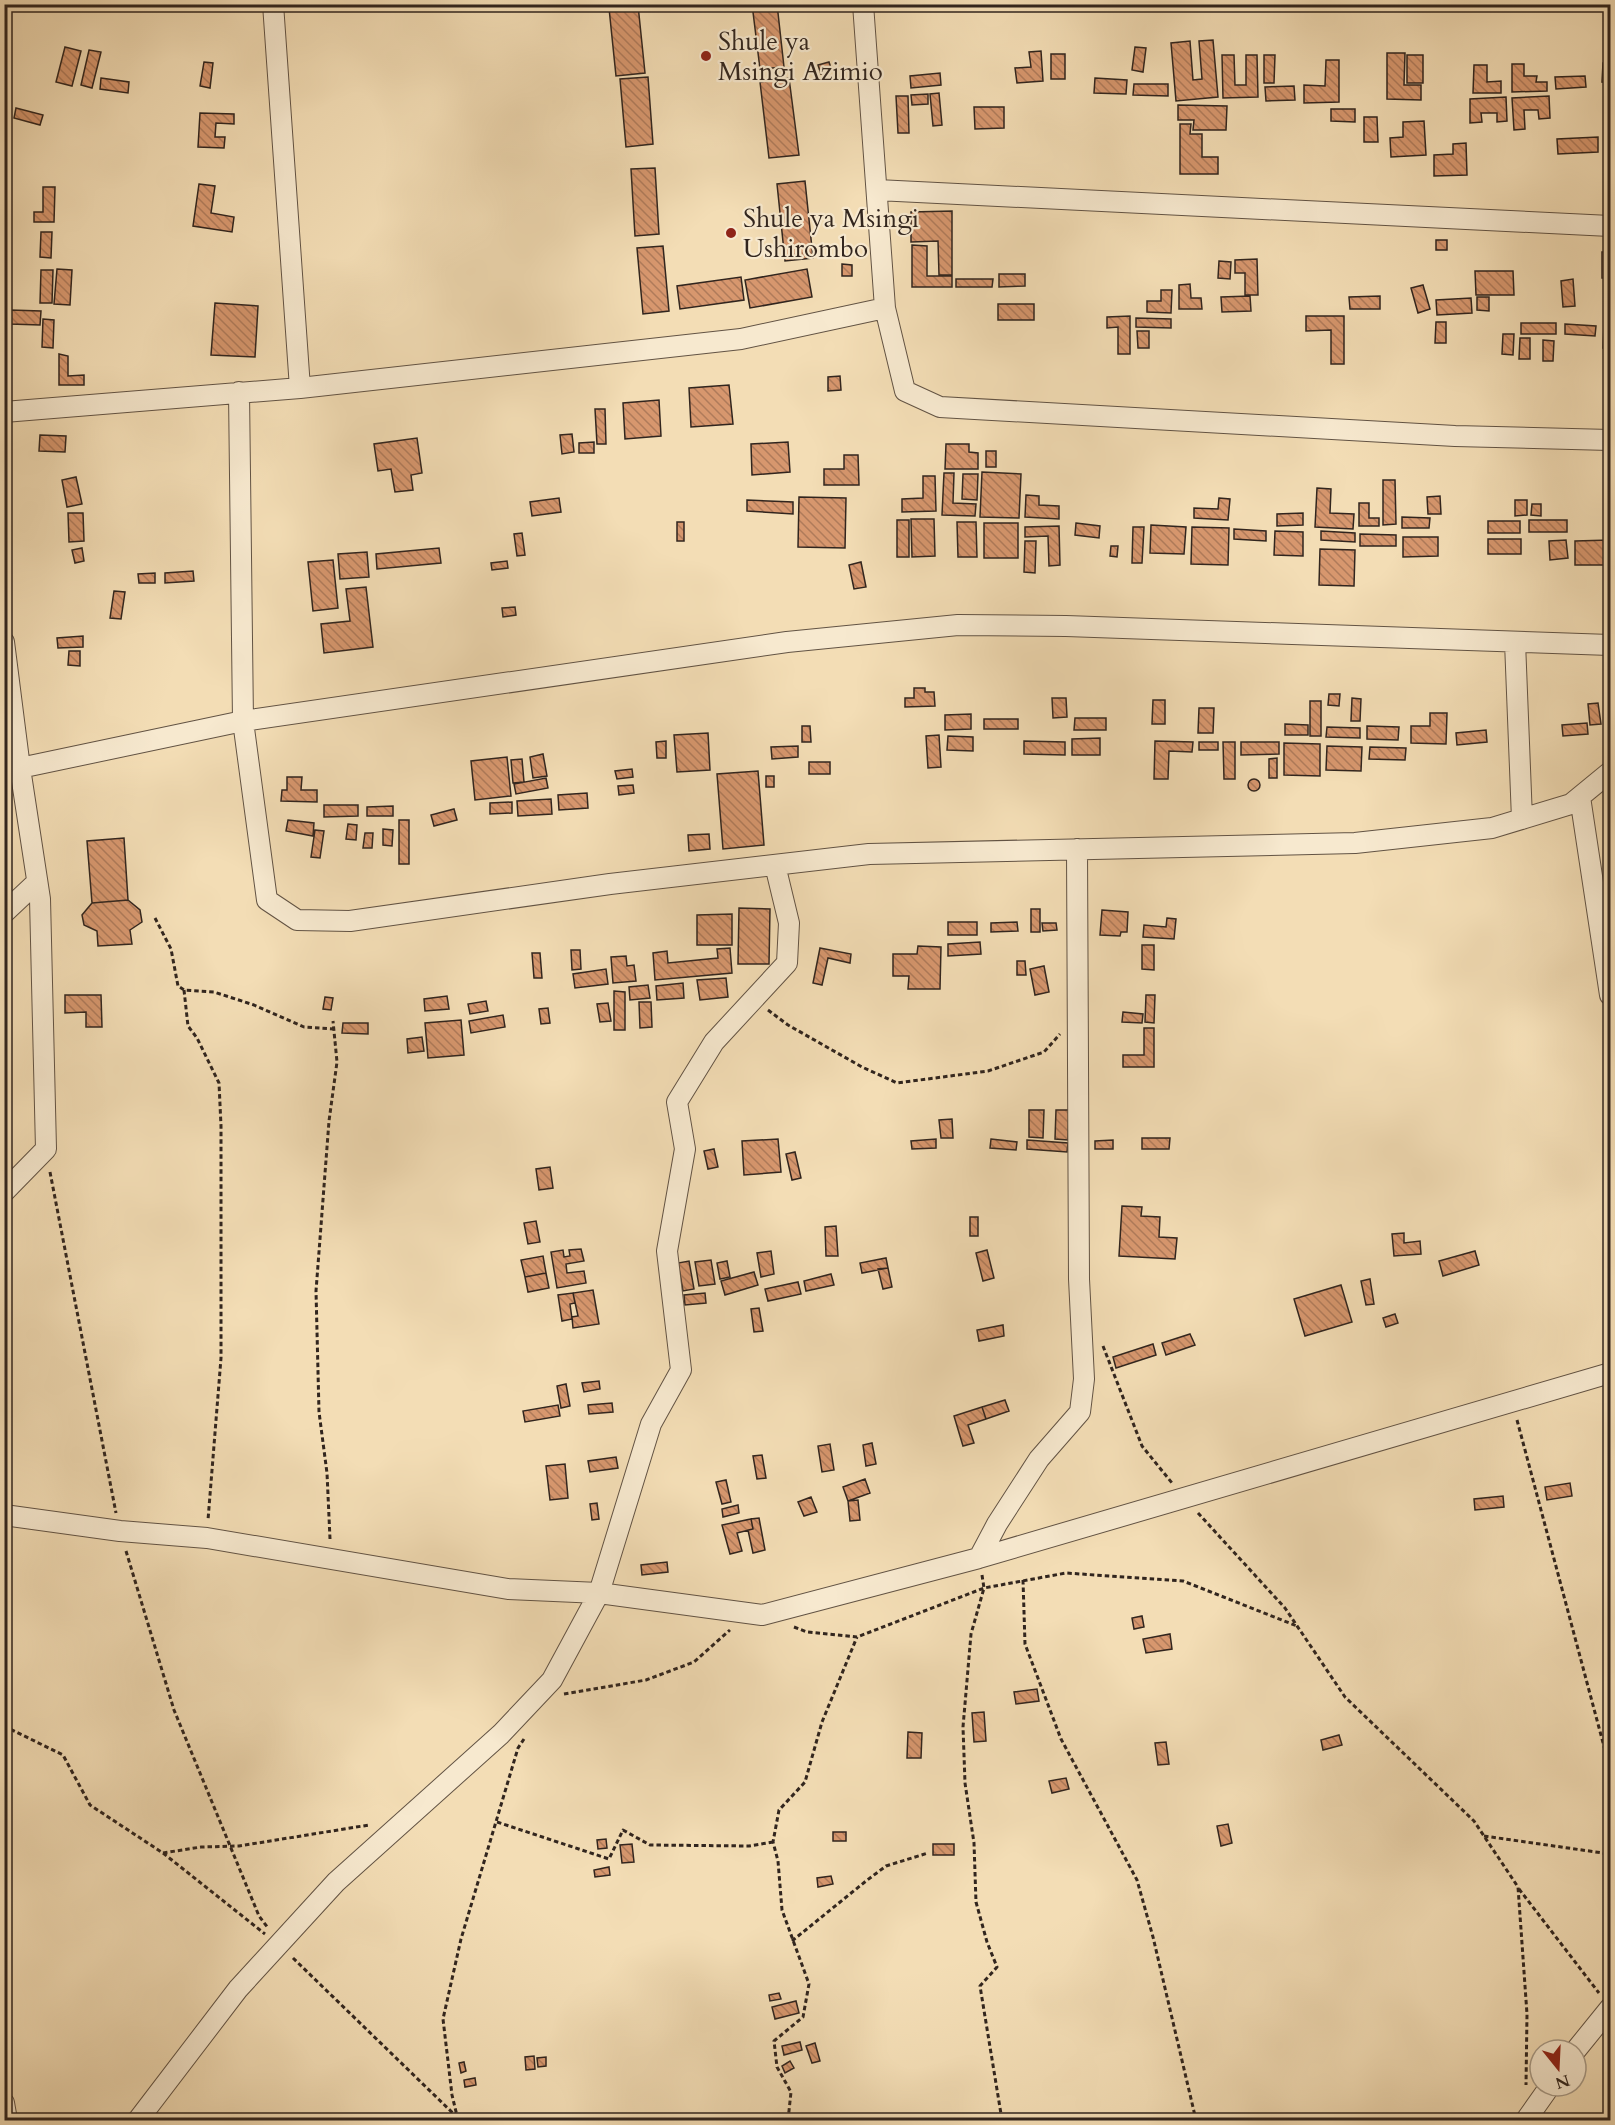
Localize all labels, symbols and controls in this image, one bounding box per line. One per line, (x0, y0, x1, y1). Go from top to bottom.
place label: Shule ya Msingi Azimio (718, 24, 883, 89)
marker: Shule ya Msingi Azimio (699, 49, 713, 63)
place label: Shule ya Msingi Ushirombo (743, 201, 919, 266)
marker: Shule ya Msingi Ushirombo (724, 226, 738, 240)
north arrow (1528, 2038, 1588, 2098)
text: N (1552, 2069, 1572, 2094)

